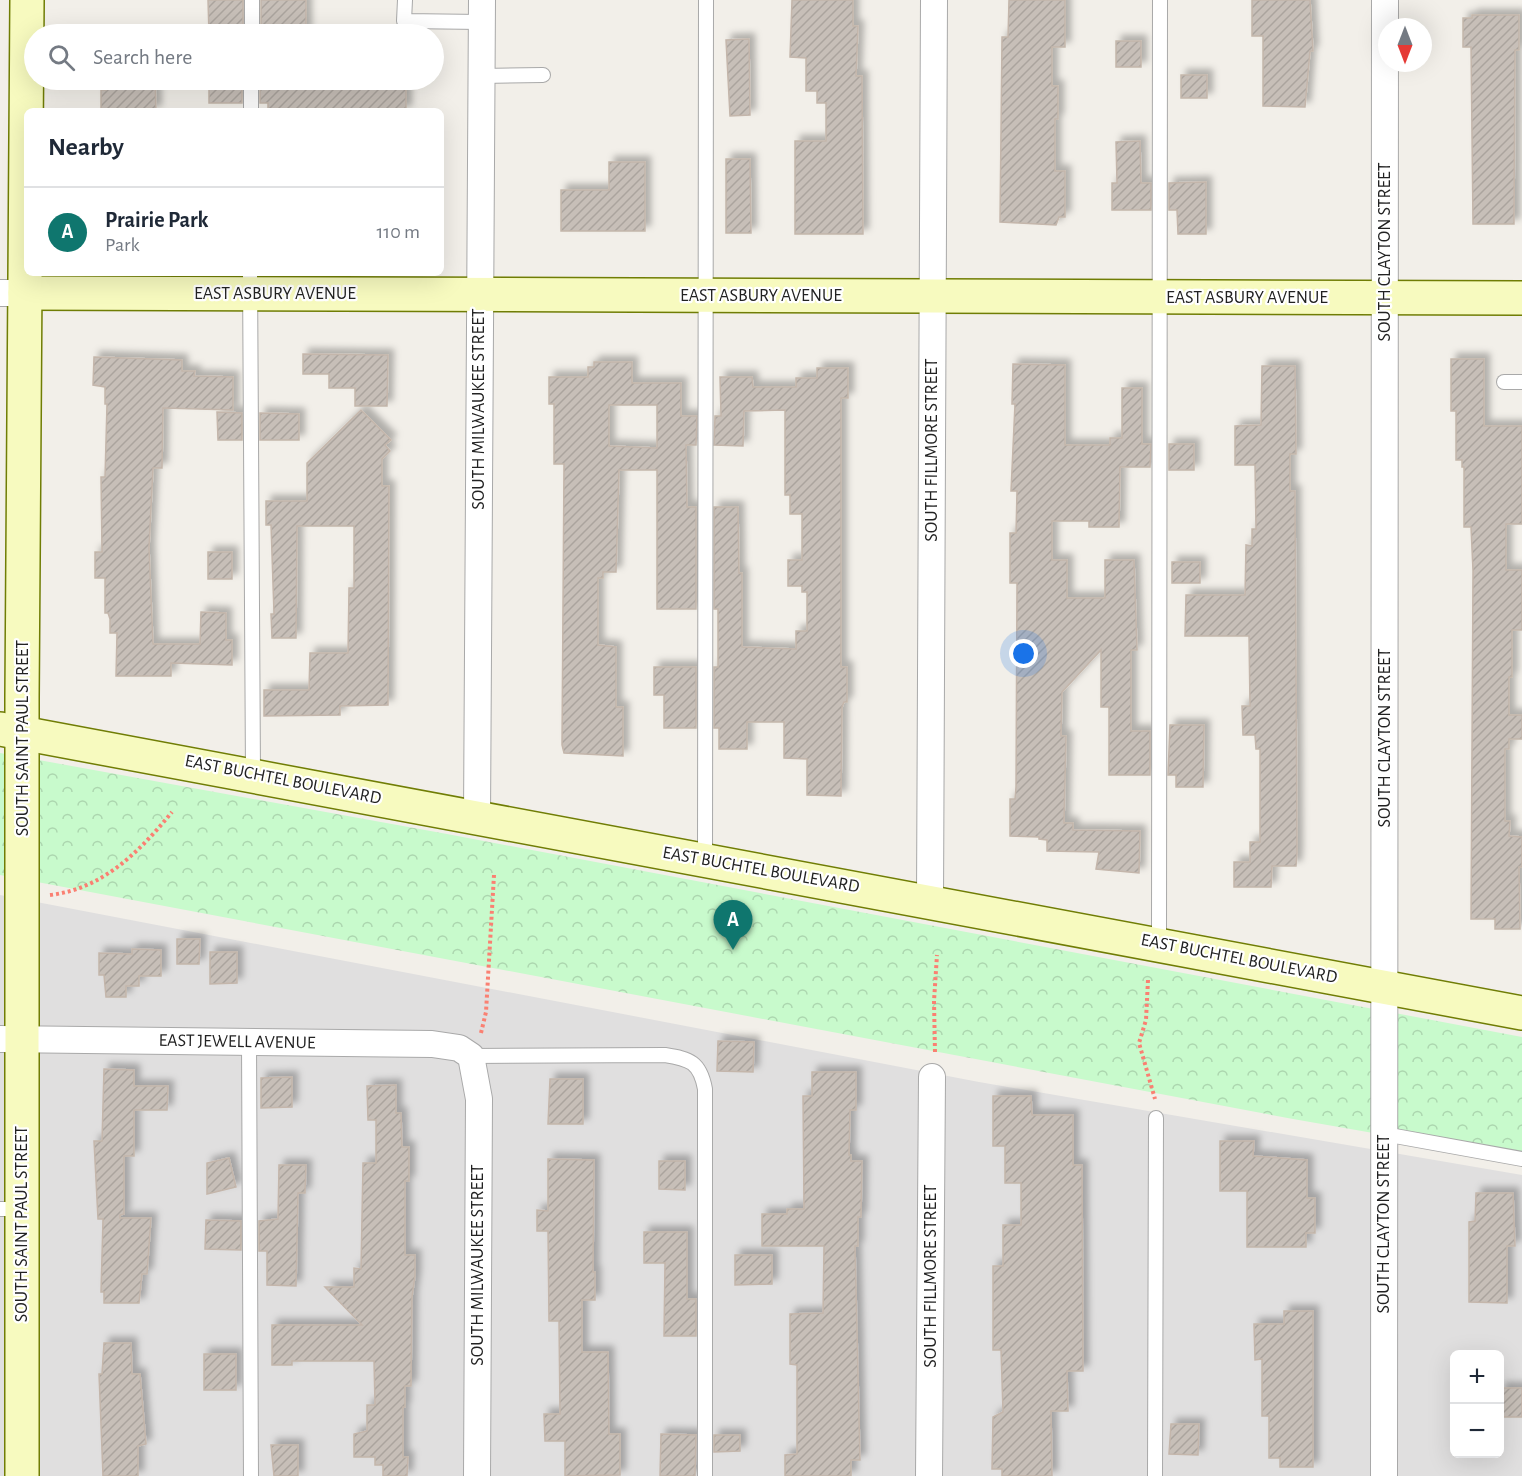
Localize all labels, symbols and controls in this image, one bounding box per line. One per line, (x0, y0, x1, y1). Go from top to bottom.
north arrow (1378, 18, 1432, 72)
search box (24, 24, 444, 90)
icon: search (45, 41, 78, 74)
text: Search here (93, 46, 192, 68)
text: Nearby (48, 134, 124, 160)
street label: SOUTH CLAYTON STREET (1376, 162, 1394, 342)
text: Prairie Park (105, 209, 208, 231)
text: A (62, 222, 74, 242)
text: 110 m (376, 222, 420, 242)
text: Park (105, 235, 140, 255)
street label: EAST ASBURY AVENUE (194, 285, 356, 303)
street label: EAST ASBURY AVENUE (680, 287, 842, 305)
street label: EAST ASBURY AVENUE (1166, 289, 1328, 307)
street label: SOUTH MILWAUKEE STREET (470, 308, 488, 510)
street label: SOUTH FILLMORE STREET (923, 358, 941, 542)
your location (1009, 639, 1038, 668)
street label: SOUTH SAINT PAUL STREET (14, 640, 32, 836)
street label: SOUTH CLAYTON STREET (1376, 648, 1394, 828)
street label: EAST BUCHTEL BOULEVARD (183, 752, 383, 808)
street label: EAST BUCHTEL BOULEVARD (661, 844, 861, 896)
pin: A (714, 900, 752, 950)
street label: EAST BUCHTEL BOULEVARD (1139, 931, 1339, 987)
street label: EAST JEWELL AVENUE (158, 1032, 316, 1052)
street label: SOUTH SAINT PAUL STREET (13, 1126, 31, 1322)
street label: SOUTH CLAYTON STREET (1375, 1134, 1393, 1314)
street label: SOUTH MILWAUKEE STREET (469, 1164, 487, 1366)
street label: SOUTH FILLMORE STREET (922, 1184, 940, 1368)
map controls (1450, 1350, 1504, 1458)
button: + (1450, 1350, 1504, 1404)
button: − (1450, 1404, 1504, 1458)

